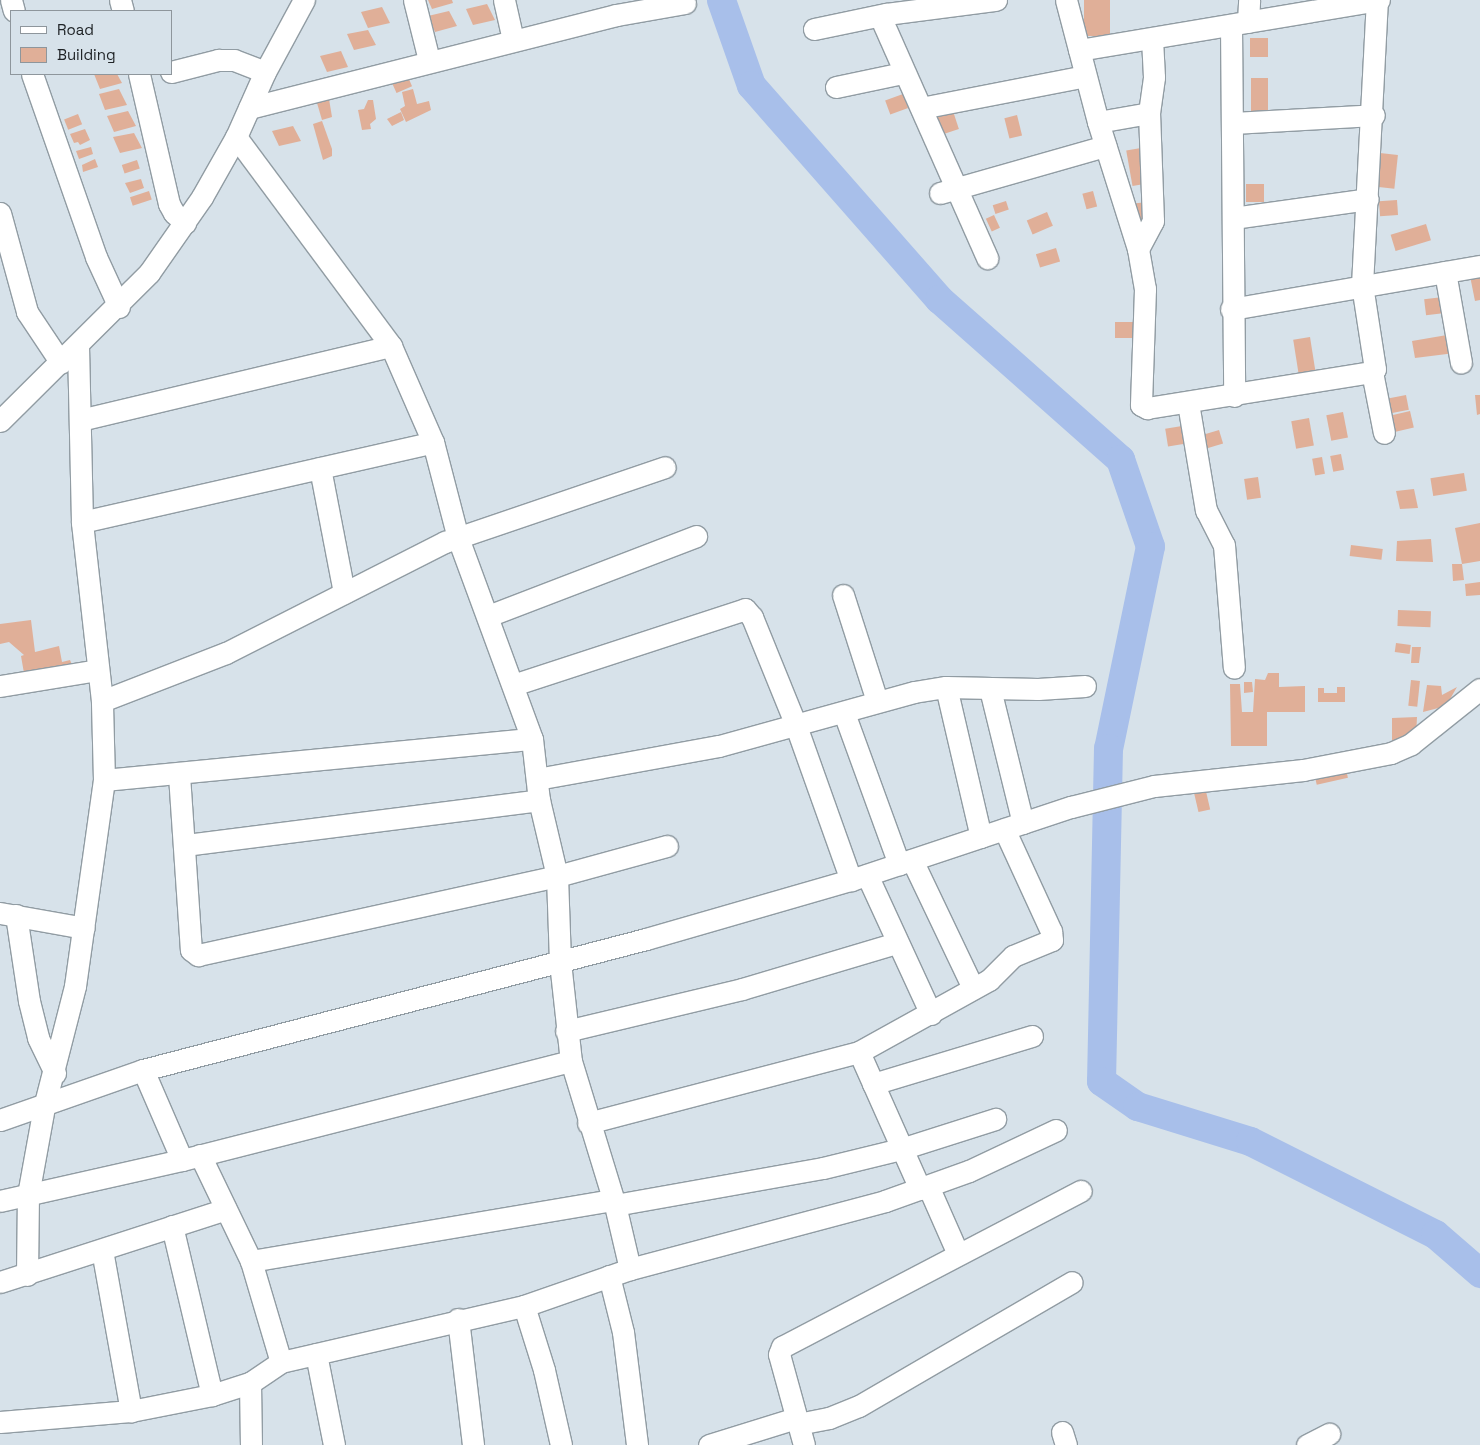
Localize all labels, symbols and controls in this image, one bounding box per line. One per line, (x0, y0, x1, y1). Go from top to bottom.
legend (10, 10, 172, 75)
text: Road (57, 20, 94, 39)
text: Building (57, 45, 116, 64)

